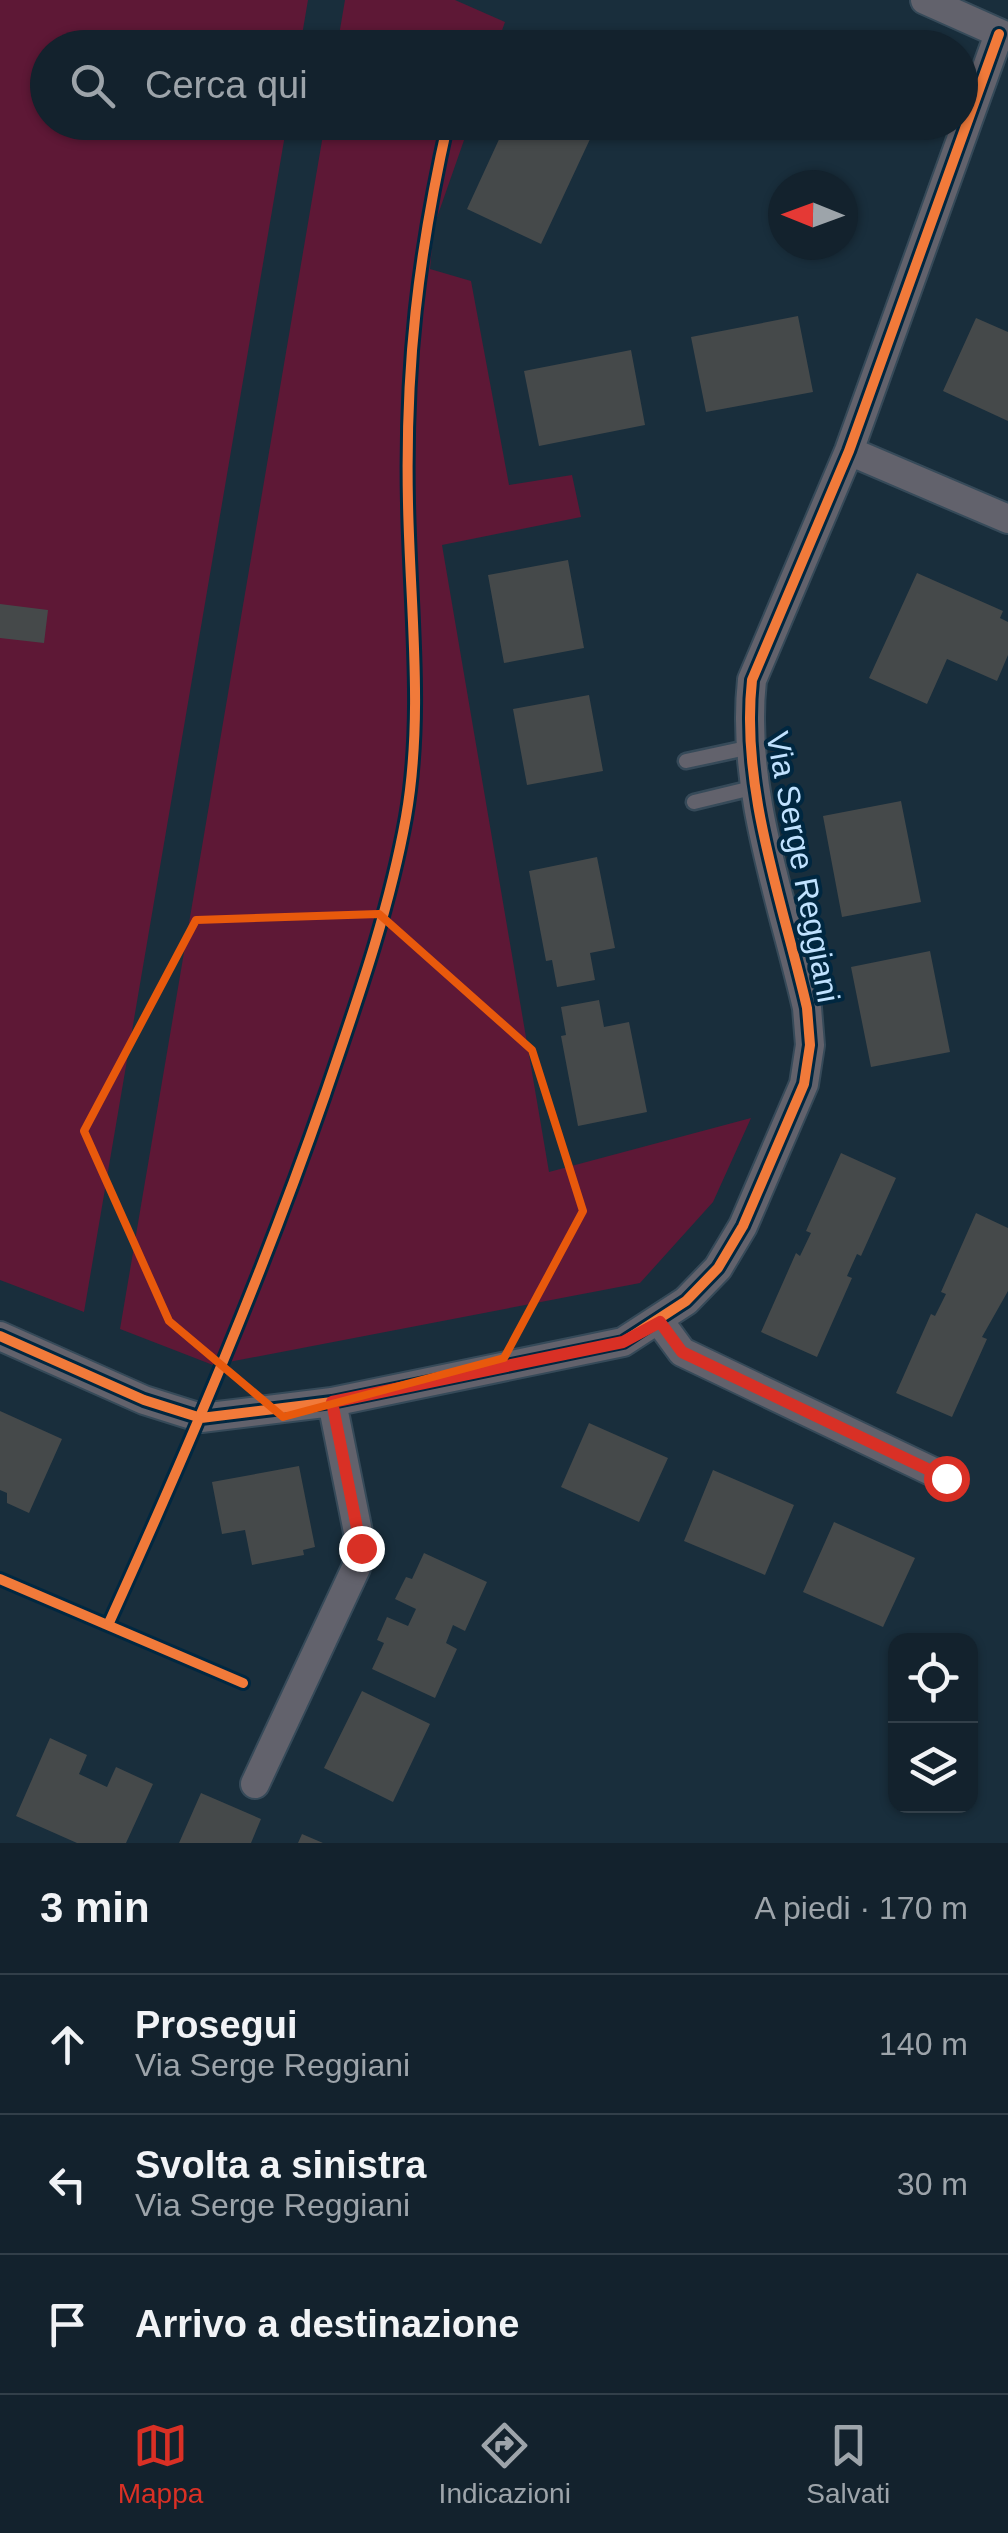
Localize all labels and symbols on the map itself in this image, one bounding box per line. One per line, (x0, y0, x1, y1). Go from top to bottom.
north arrow (768, 170, 858, 260)
street label: Via Serge Reggiani (759, 729, 847, 1005)
route start (924, 1456, 970, 1502)
route end (339, 1526, 385, 1572)

